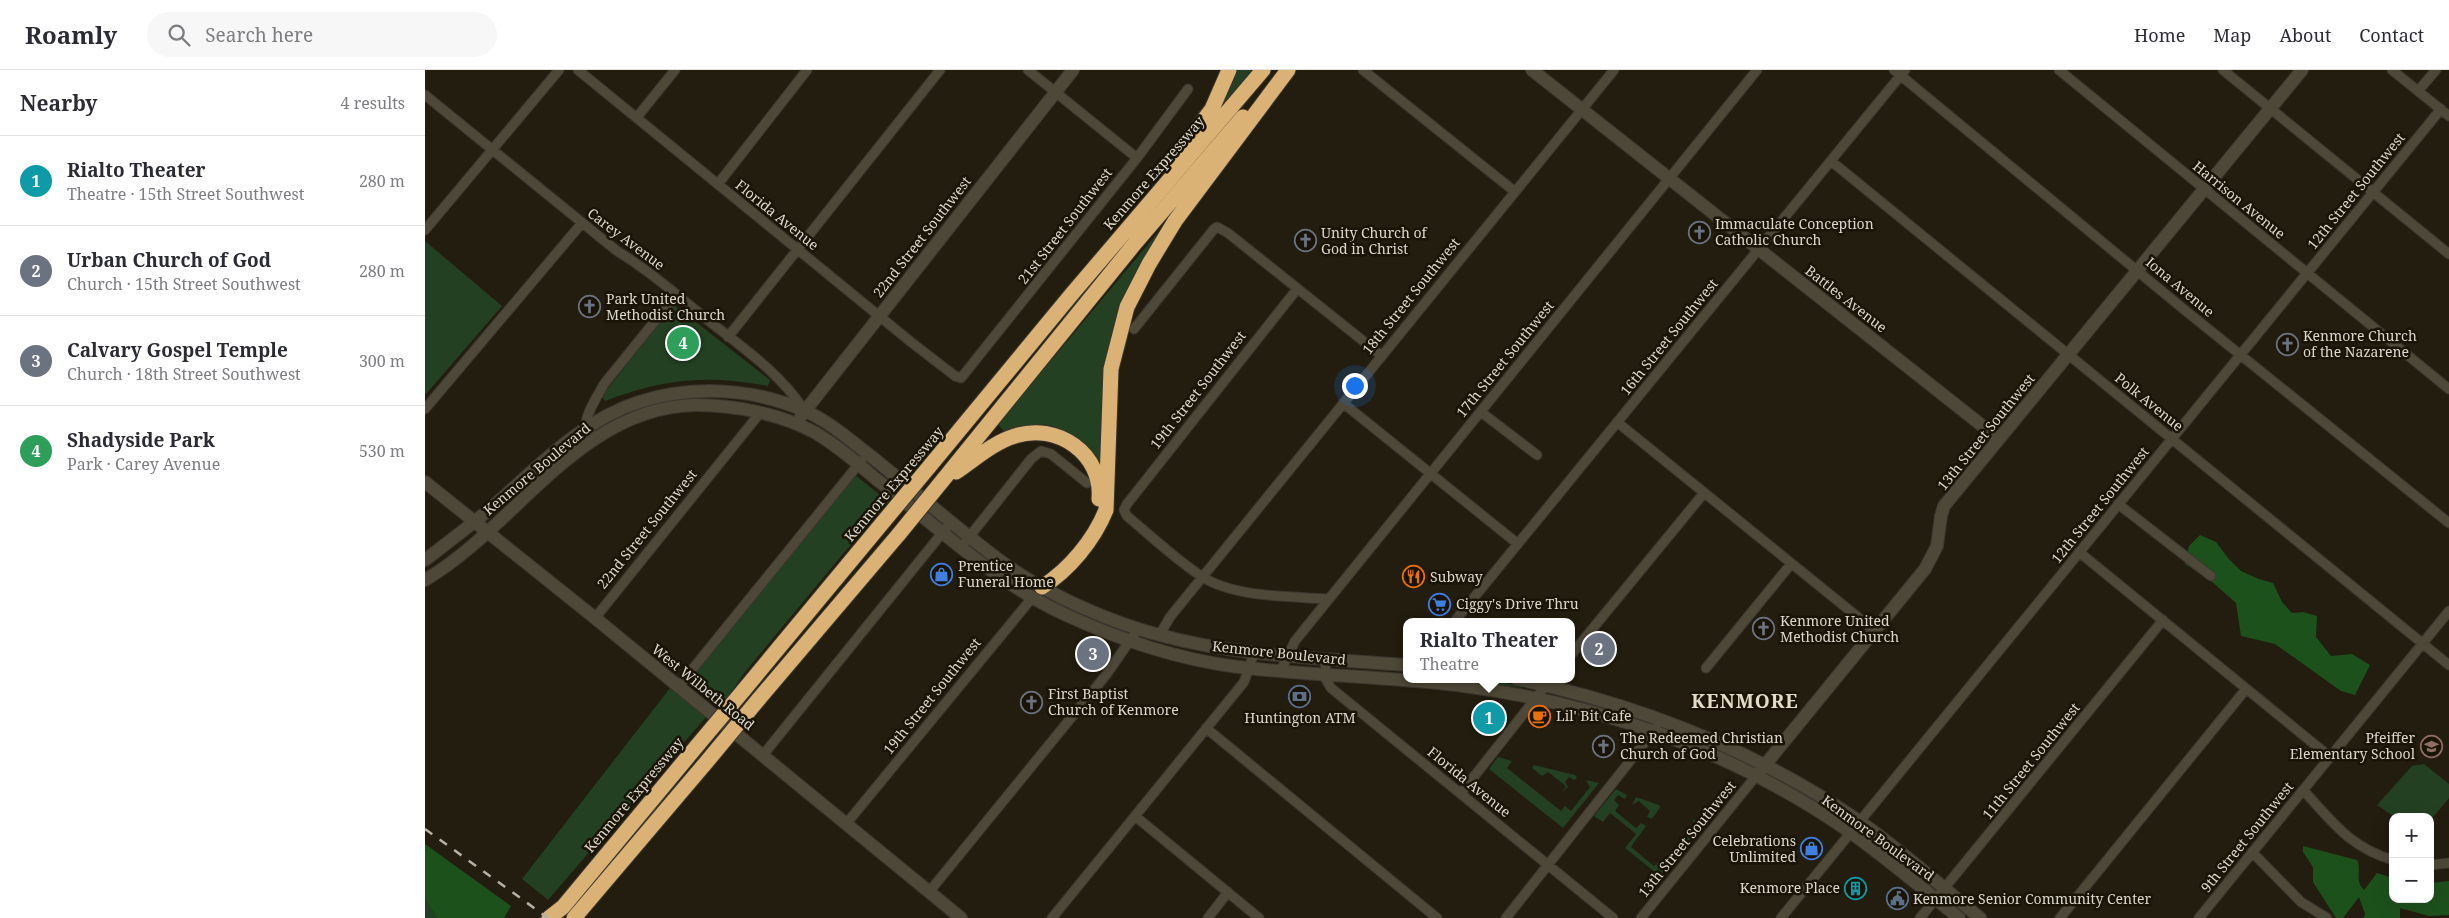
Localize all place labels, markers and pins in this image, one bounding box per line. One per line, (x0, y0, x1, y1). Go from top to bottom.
place label: Immaculate Conception Catholic Church (1715, 214, 1874, 249)
church icon: Immaculate Conception Catholic Church (1687, 220, 1711, 244)
place label: Unity Church of God in Christ (1321, 223, 1428, 258)
church icon: Unity Church of God in Christ (1293, 229, 1317, 253)
place label: Park United Methodist Church (606, 289, 725, 324)
church icon: Park United Methodist Church (578, 295, 602, 319)
pin: 4 (667, 324, 699, 362)
place label: Kenmore Church of the Nazarene (2303, 326, 2417, 361)
church icon: Kenmore Church of the Nazarene (2275, 332, 2299, 356)
place label: Prentice Funeral Home (958, 556, 1054, 591)
shop icon: Prentice Funeral Home (930, 562, 954, 586)
restaurant icon: Subway (1402, 565, 1426, 589)
place label: Subway (1430, 567, 1483, 586)
supermarket icon: Ciggy's Drive Thru (1428, 592, 1452, 616)
place label: Ciggy's Drive Thru (1456, 594, 1579, 613)
place label: Kenmore United Methodist Church (1780, 611, 1899, 646)
church icon: Kenmore United Methodist Church (1752, 617, 1776, 641)
pin: 2 (1583, 630, 1615, 668)
pin: 3 (1077, 635, 1109, 673)
place label: First Baptist Church of Kenmore (1048, 684, 1179, 719)
bank icon: Huntington ATM (1288, 684, 1312, 708)
church icon: First Baptist Church of Kenmore (1020, 690, 1044, 714)
pin: 1 (1473, 699, 1505, 737)
cafe icon: Lil' Bit Cafe (1528, 704, 1552, 728)
place label: Lil' Bit Cafe (1556, 706, 1632, 725)
place label: Huntington ATM (1244, 708, 1356, 727)
place label: The Redeemed Christian Church of God (1620, 728, 1783, 763)
place label: Pfeiffer Elementary School (2290, 728, 2416, 763)
church icon: The Redeemed Christian Church of God (1592, 734, 1616, 758)
school or university icon: Pfeiffer Elementary School (2419, 734, 2443, 758)
place label: Celebrations Unlimited (1712, 831, 1796, 866)
shop icon: Celebrations Unlimited (1800, 837, 1824, 861)
building icon: Kenmore Place (1844, 876, 1868, 900)
place label: Kenmore Place (1740, 878, 1840, 897)
public building icon: Kenmore Senior Community Center (1885, 887, 1909, 911)
place label: Kenmore Senior Community Center (1913, 889, 2152, 908)

